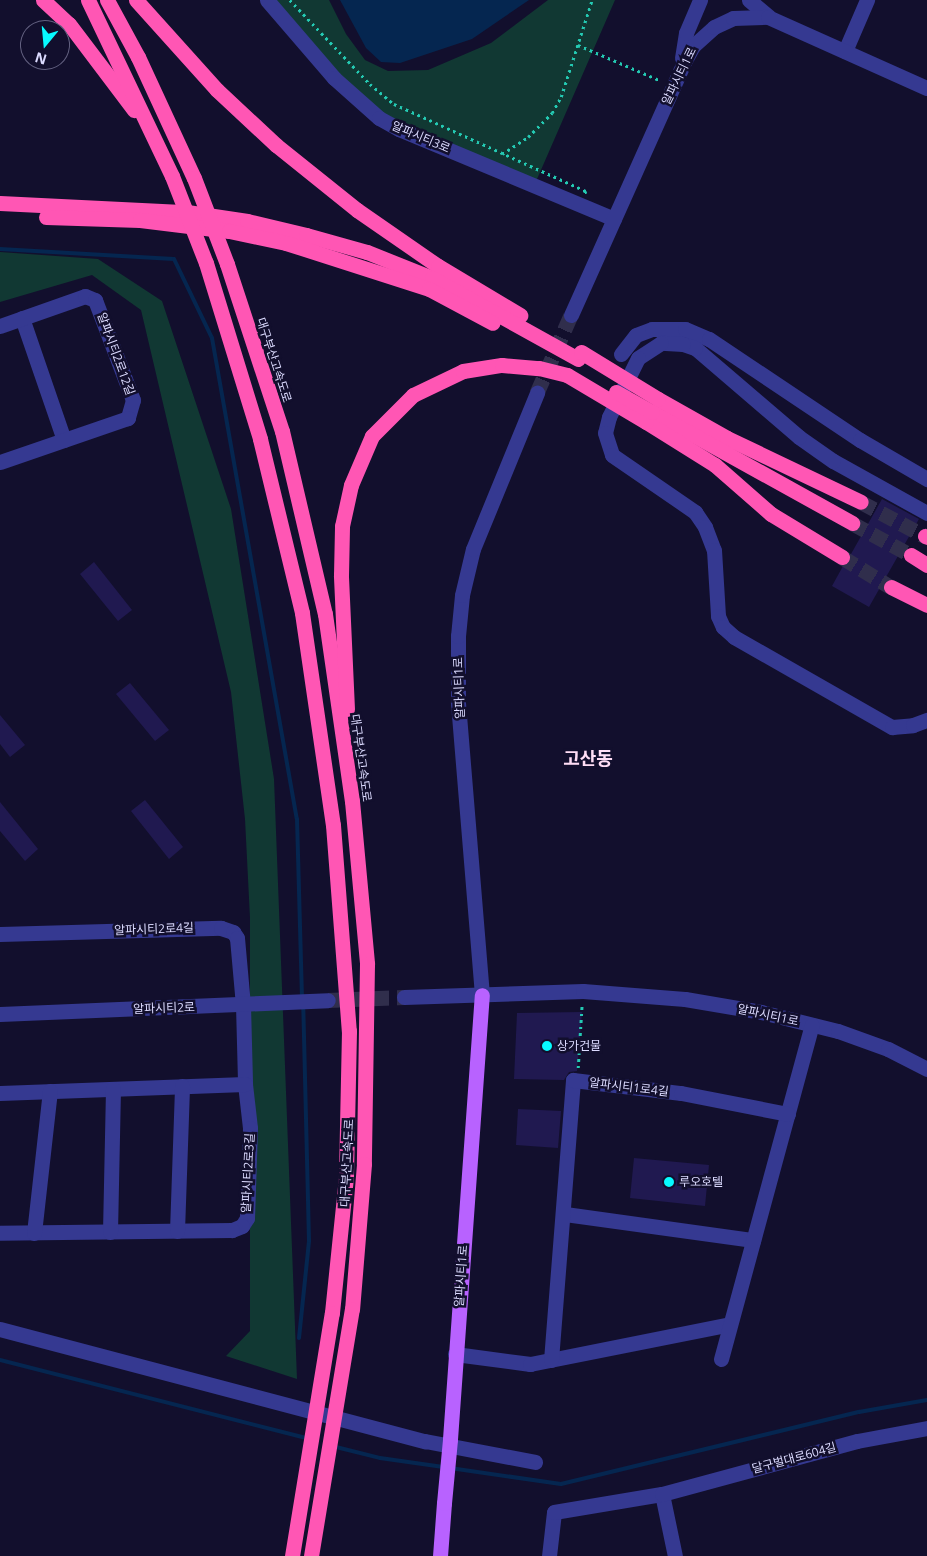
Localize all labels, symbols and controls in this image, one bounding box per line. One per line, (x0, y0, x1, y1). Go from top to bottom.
north arrow (20, 20, 70, 70)
street label: 알파시티1로 (659, 45, 699, 107)
text: N (33, 48, 49, 70)
street label: 알파시티3로 (390, 118, 452, 156)
street label: 알파시티2로12길 (94, 311, 138, 397)
street label: 대구부산고속도로 (254, 316, 294, 404)
street label: 알파시티1로 (451, 657, 467, 719)
street label: 대구부산고속도로 (348, 713, 374, 803)
district label: 고산동 (563, 747, 613, 769)
street label: 알파시티2로4길 (114, 920, 194, 938)
street label: 알파시티2로 (133, 1000, 195, 1016)
street label: 알파시티1로 (736, 1002, 800, 1028)
place label: 상가건물 (557, 1039, 601, 1053)
marker: 상가건물 (541, 1040, 553, 1052)
street label: 알파시티1로4길 (588, 1075, 670, 1099)
street label: 대구부산고속도로 (337, 1119, 357, 1207)
street label: 알파시티2로3길 (239, 1133, 257, 1213)
place label: 루오호텔 (679, 1175, 723, 1189)
marker: 루오호텔 (663, 1176, 675, 1188)
street label: 알파시티1로 (452, 1245, 470, 1307)
street label: 달구벌대로604길 (750, 1440, 838, 1476)

